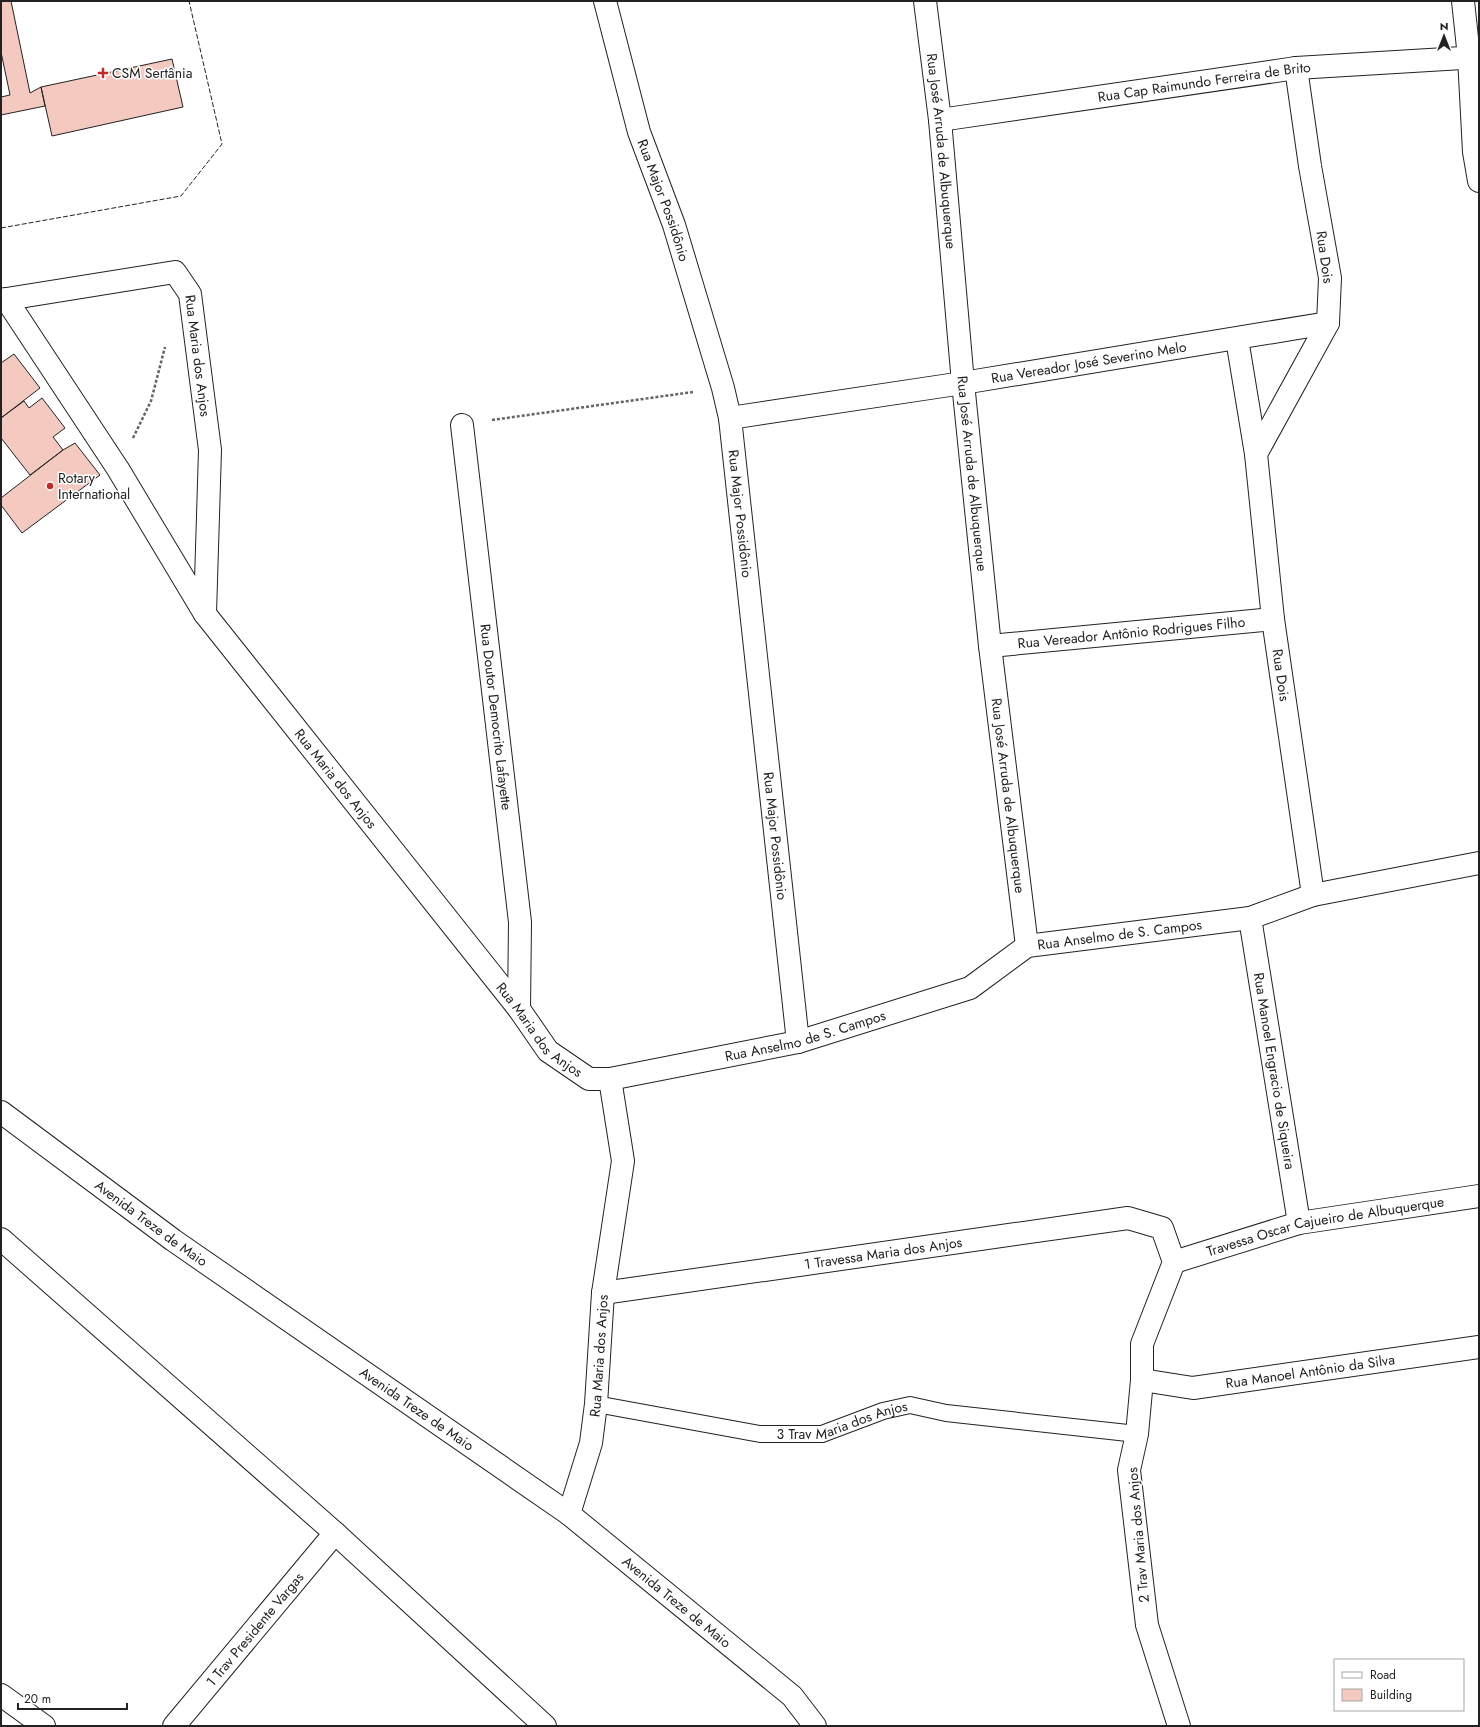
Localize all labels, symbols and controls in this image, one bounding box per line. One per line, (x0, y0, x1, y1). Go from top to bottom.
north arrow (1424, 16, 1464, 56)
text: N (1440, 18, 1448, 34)
street label: Rua José Arruda de Albuquerque (922, 52, 961, 250)
street label: Rua Cap Raimundo Ferreira de Brito (1096, 57, 1312, 107)
place label: CSM Sertânia (112, 63, 192, 83)
marker: CSM Sertânia (97, 67, 109, 79)
street label: Rua Major Possidônio (633, 136, 694, 264)
street label: Rua Dois (1311, 230, 1339, 285)
street label: Rua Maria dos Anjos (180, 294, 216, 418)
street label: Rua Vereador José Severino Melo (989, 336, 1188, 388)
street label: Rua José Arruda de Albuquerque (952, 375, 992, 572)
street label: Rua Major Possidônio (724, 449, 757, 579)
place label: Rotary International (58, 468, 130, 504)
marker: Rotary International (45, 481, 55, 491)
street label: Rua Vereador Antônio Rodrigues Filho (1017, 612, 1246, 653)
street label: Rua Doutor Democrito Lafayette (475, 623, 517, 811)
street label: Rua Dois (1267, 648, 1295, 703)
street label: Rua José Arruda de Albuquerque (987, 697, 1030, 894)
street label: Rua Maria dos Anjos (290, 724, 382, 833)
street label: Rua Major Possidônio (759, 771, 792, 901)
street label: Rua Anselmo de S. Campos (1036, 914, 1203, 955)
street label: Rua Manoel Engracio de Siqueira (1249, 971, 1300, 1171)
street label: Rua Maria dos Anjos (492, 978, 587, 1082)
street label: Rua Anselmo de S. Campos (723, 1005, 888, 1066)
street label: Avenida Treze de Maio (91, 1175, 212, 1271)
street label: Travessa Oscar Cajueiro de Albuquerque (1204, 1191, 1445, 1261)
street label: 1 Travessa Maria dos Anjos (803, 1232, 964, 1274)
street label: Rua Maria dos Anjos (584, 1294, 613, 1418)
street label: Rua Manoel Antônio da Silva (1224, 1349, 1396, 1393)
street label: Avenida Treze de Maio (356, 1362, 478, 1456)
street label: 3 Trav Maria dos Anjos (777, 1396, 910, 1444)
street label: 2 Trav Maria dos Anjos (1122, 1466, 1154, 1603)
street label: Avenida Treze de Maio (618, 1551, 736, 1653)
street label: 1 Trav Presidente Vargas (201, 1568, 308, 1691)
legend (1334, 1659, 1464, 1711)
text: Road (1370, 1666, 1396, 1684)
scale bar (18, 1685, 127, 1711)
text: Building (1370, 1686, 1412, 1704)
text: 20 m (24, 1690, 51, 1708)

